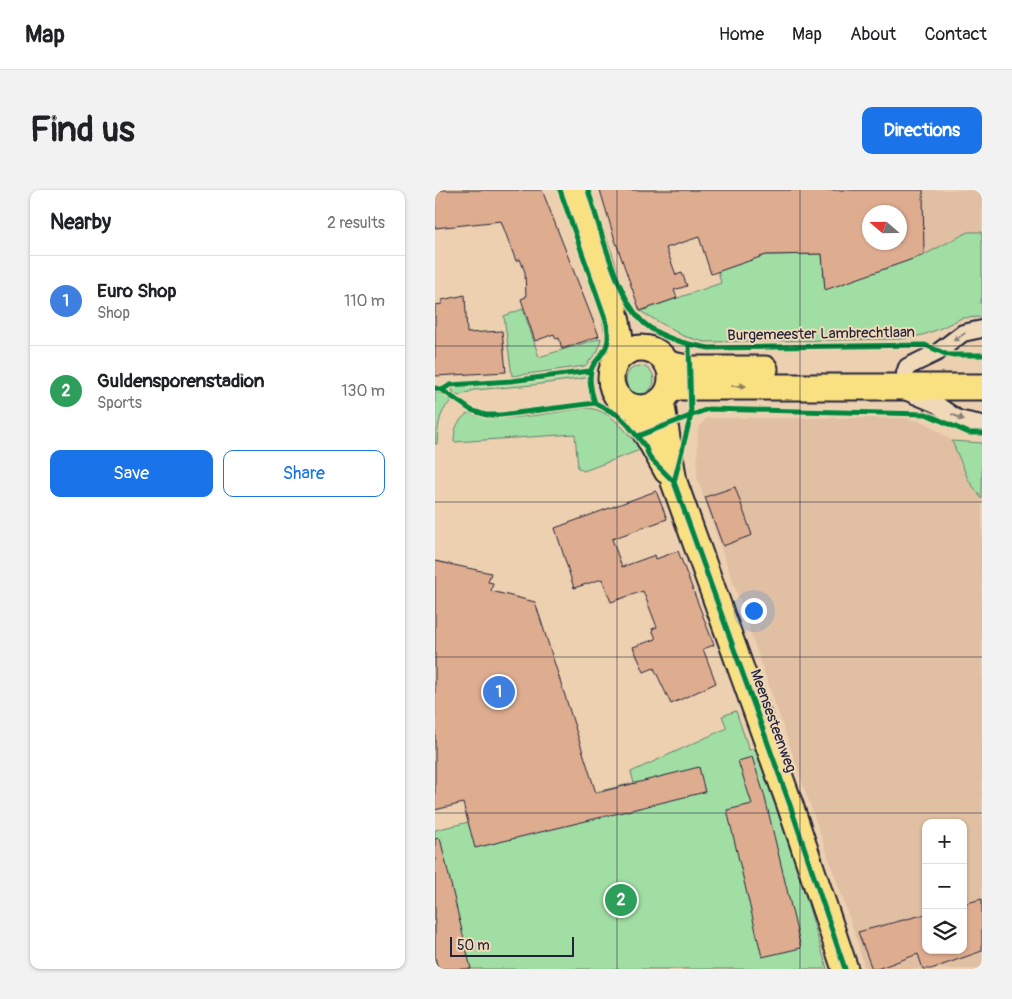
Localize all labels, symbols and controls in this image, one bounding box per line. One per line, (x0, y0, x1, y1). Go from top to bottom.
text: Map (25, 20, 65, 49)
text: Home (719, 23, 764, 46)
text: Map (792, 23, 822, 46)
text: About (850, 23, 896, 46)
text: Contact (924, 23, 987, 46)
button: Directions (862, 107, 982, 154)
text: Find us (30, 108, 135, 152)
north arrow (862, 205, 907, 250)
text: Nearby (50, 209, 111, 236)
text: 2 results (327, 213, 385, 233)
text: Euro Shop (97, 279, 177, 303)
text: 1 (63, 291, 69, 311)
text: 110 m (344, 291, 385, 311)
text: Shop (97, 303, 130, 323)
street label: Burgemeester Lambrechtlaan (727, 323, 915, 345)
one-way arrow (952, 333, 965, 342)
text: Guldensporenstadion (97, 369, 264, 393)
text: 2 (62, 381, 70, 401)
text: 130 m (341, 381, 385, 401)
one-way arrow (732, 382, 748, 390)
text: Sports (97, 393, 142, 413)
one-way arrow (951, 414, 965, 422)
button: Save (50, 450, 213, 497)
button: Share (223, 450, 385, 497)
your location (741, 598, 767, 624)
street label: Meensesteenweg (746, 667, 800, 775)
pin: 1 (483, 673, 515, 711)
map controls (922, 819, 967, 954)
button: + (922, 819, 967, 864)
button: − (922, 864, 967, 909)
pin: 2 (605, 881, 637, 919)
button: layers (922, 909, 967, 954)
scale bar (450, 934, 574, 957)
text: 50 m (457, 937, 490, 954)

